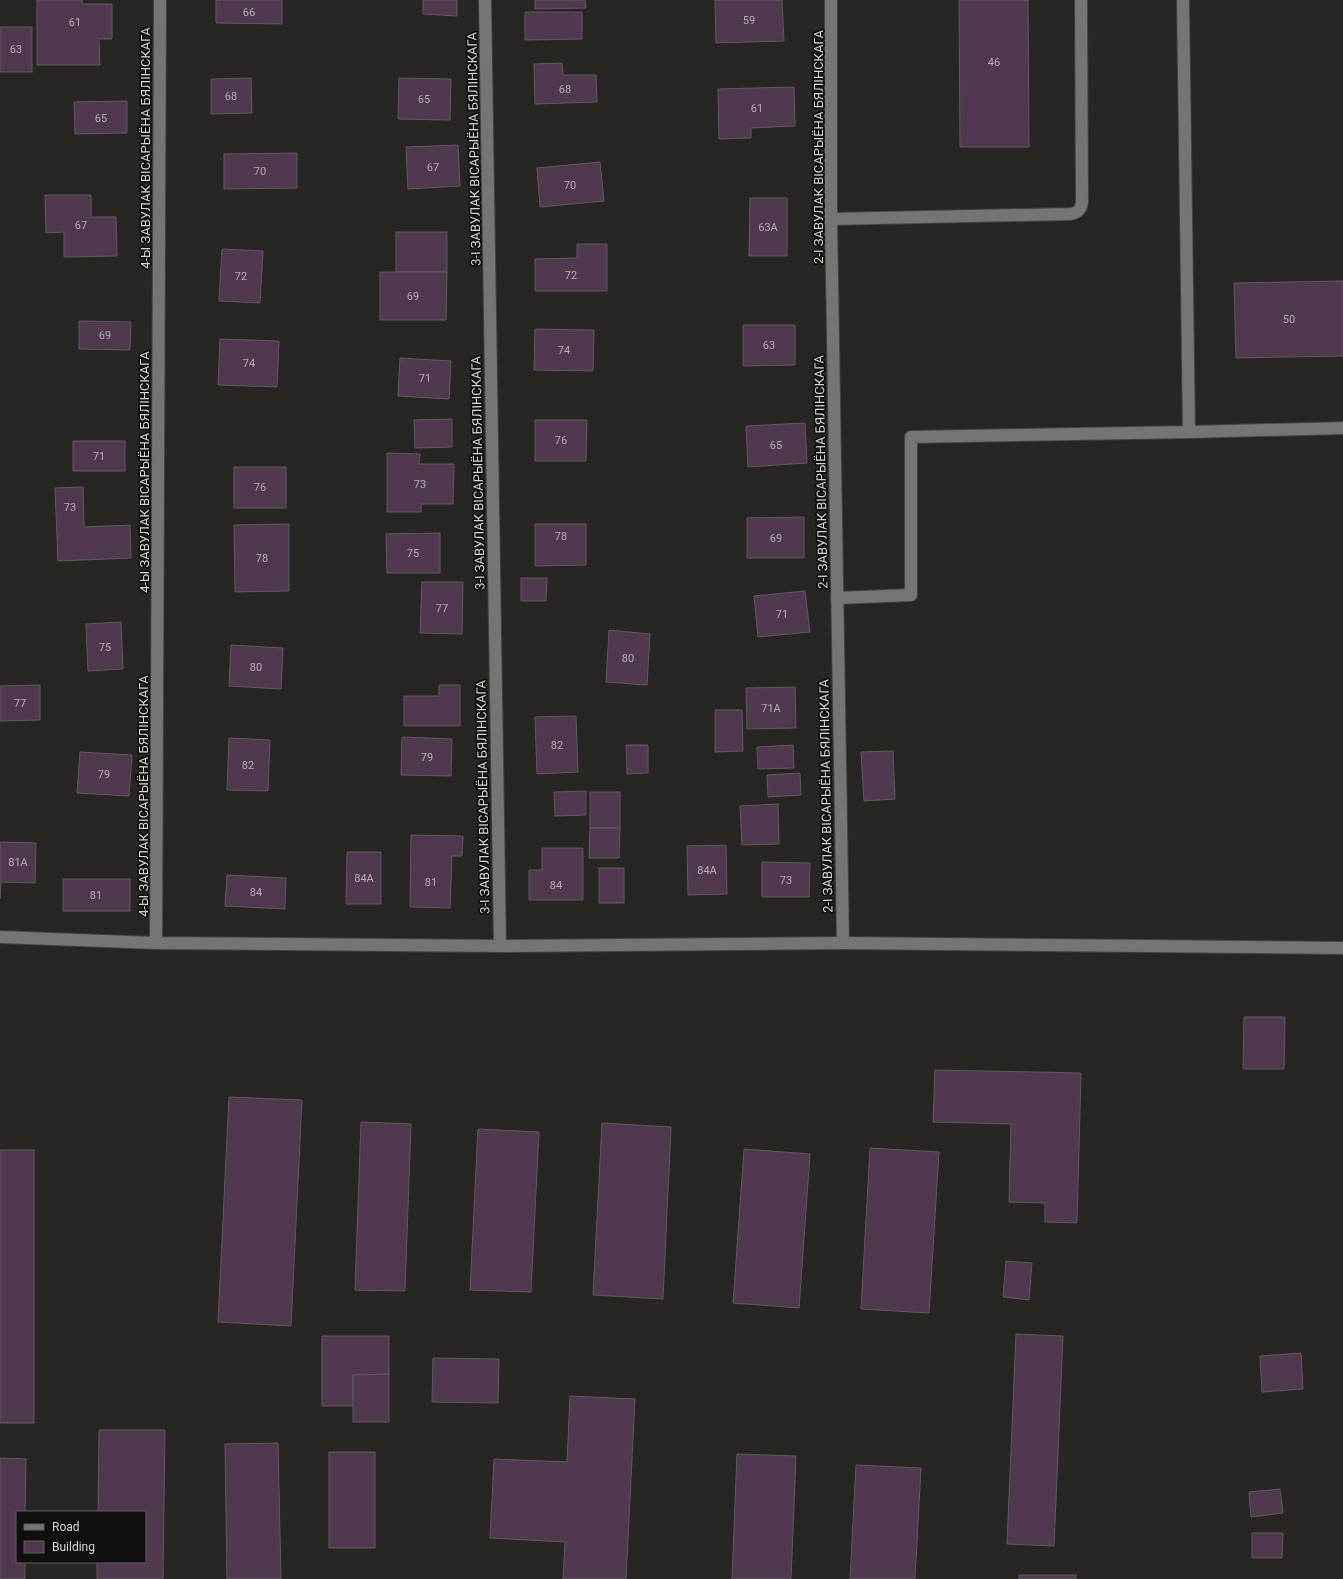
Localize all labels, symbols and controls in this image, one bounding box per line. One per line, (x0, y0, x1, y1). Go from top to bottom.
house number: 66 (243, 6, 255, 19)
house number: 59 (743, 14, 755, 27)
house number: 61 (69, 16, 81, 29)
street label: 4-Ы ЗАВУЛАК ВІСАРЫЁНА БЯЛІНСКАГА (138, 27, 153, 269)
street label: 2-І ЗАВУЛАК ВІСАРЫЁНА БЯЛІНСКАГА (811, 30, 826, 264)
street label: 3-І ЗАВУЛАК ВІСАРЫЁНА БЯЛІНСКАГА (464, 31, 484, 266)
house number: 63 (10, 43, 22, 56)
house number: 46 (988, 56, 1000, 69)
house number: 68 (559, 83, 571, 96)
house number: 68 (225, 90, 237, 103)
house number: 65 (418, 93, 430, 106)
house number: 61 (751, 102, 763, 115)
house number: 65 (95, 112, 107, 125)
house number: 67 (427, 161, 439, 174)
house number: 70 (254, 165, 266, 178)
house number: 70 (564, 179, 576, 192)
house number: 67 (75, 219, 87, 232)
house number: 63А (758, 221, 779, 234)
house number: 72 (565, 269, 577, 282)
house number: 72 (235, 270, 247, 283)
house number: 69 (407, 290, 419, 303)
house number: 50 (1283, 313, 1295, 326)
house number: 69 (99, 329, 111, 342)
house number: 63 (763, 339, 775, 352)
house number: 74 (558, 344, 570, 357)
street label: 4-Ы ЗАВУЛАК ВІСАРЫЁНА БЯЛІНСКАГА (137, 351, 152, 593)
street label: 2-І ЗАВУЛАК ВІСАРЫЁНА БЯЛІНСКАГА (811, 354, 831, 589)
street label: 3-І ЗАВУЛАК ВІСАРЫЁНА БЯЛІНСКАГА (468, 355, 488, 590)
house number: 74 (243, 357, 255, 370)
house number: 71 (419, 372, 431, 385)
house number: 76 (555, 434, 567, 447)
house number: 65 (770, 439, 782, 452)
house number: 71 (93, 450, 105, 463)
house number: 73 (414, 478, 426, 491)
house number: 76 (254, 481, 266, 494)
house number: 73 (64, 501, 76, 514)
house number: 78 (555, 530, 567, 543)
house number: 69 (770, 532, 782, 545)
house number: 75 (407, 547, 419, 560)
house number: 78 (256, 552, 268, 565)
house number: 77 (436, 602, 448, 615)
house number: 71 (776, 608, 788, 621)
house number: 75 (99, 641, 111, 654)
house number: 80 (622, 652, 634, 665)
house number: 80 (250, 661, 262, 674)
street label: 4-Ы ЗАВУЛАК ВІСАРЫЁНА БЯЛІНСКАГА (136, 675, 151, 917)
street label: 2-І ЗАВУЛАК ВІСАРЫЁНА БЯЛІНСКАГА (816, 678, 836, 913)
street label: 3-І ЗАВУЛАК ВІСАРЫЁНА БЯЛІНСКАГА (473, 679, 493, 914)
house number: 77 (14, 697, 26, 710)
house number: 71А (761, 702, 782, 715)
house number: 82 (551, 739, 563, 752)
house number: 79 (421, 751, 433, 764)
house number: 82 (242, 759, 254, 772)
house number: 79 (98, 768, 110, 781)
house number: 81А (8, 856, 29, 869)
house number: 84А (697, 864, 718, 877)
house number: 84А (354, 872, 375, 885)
house number: 73 (780, 874, 792, 887)
house number: 81 (425, 876, 437, 889)
house number: 84 (550, 879, 562, 892)
house number: 84 (250, 886, 262, 899)
house number: 81 (90, 889, 102, 902)
legend (16, 1511, 146, 1563)
text: Road (52, 1520, 80, 1534)
text: Building (52, 1540, 95, 1554)

